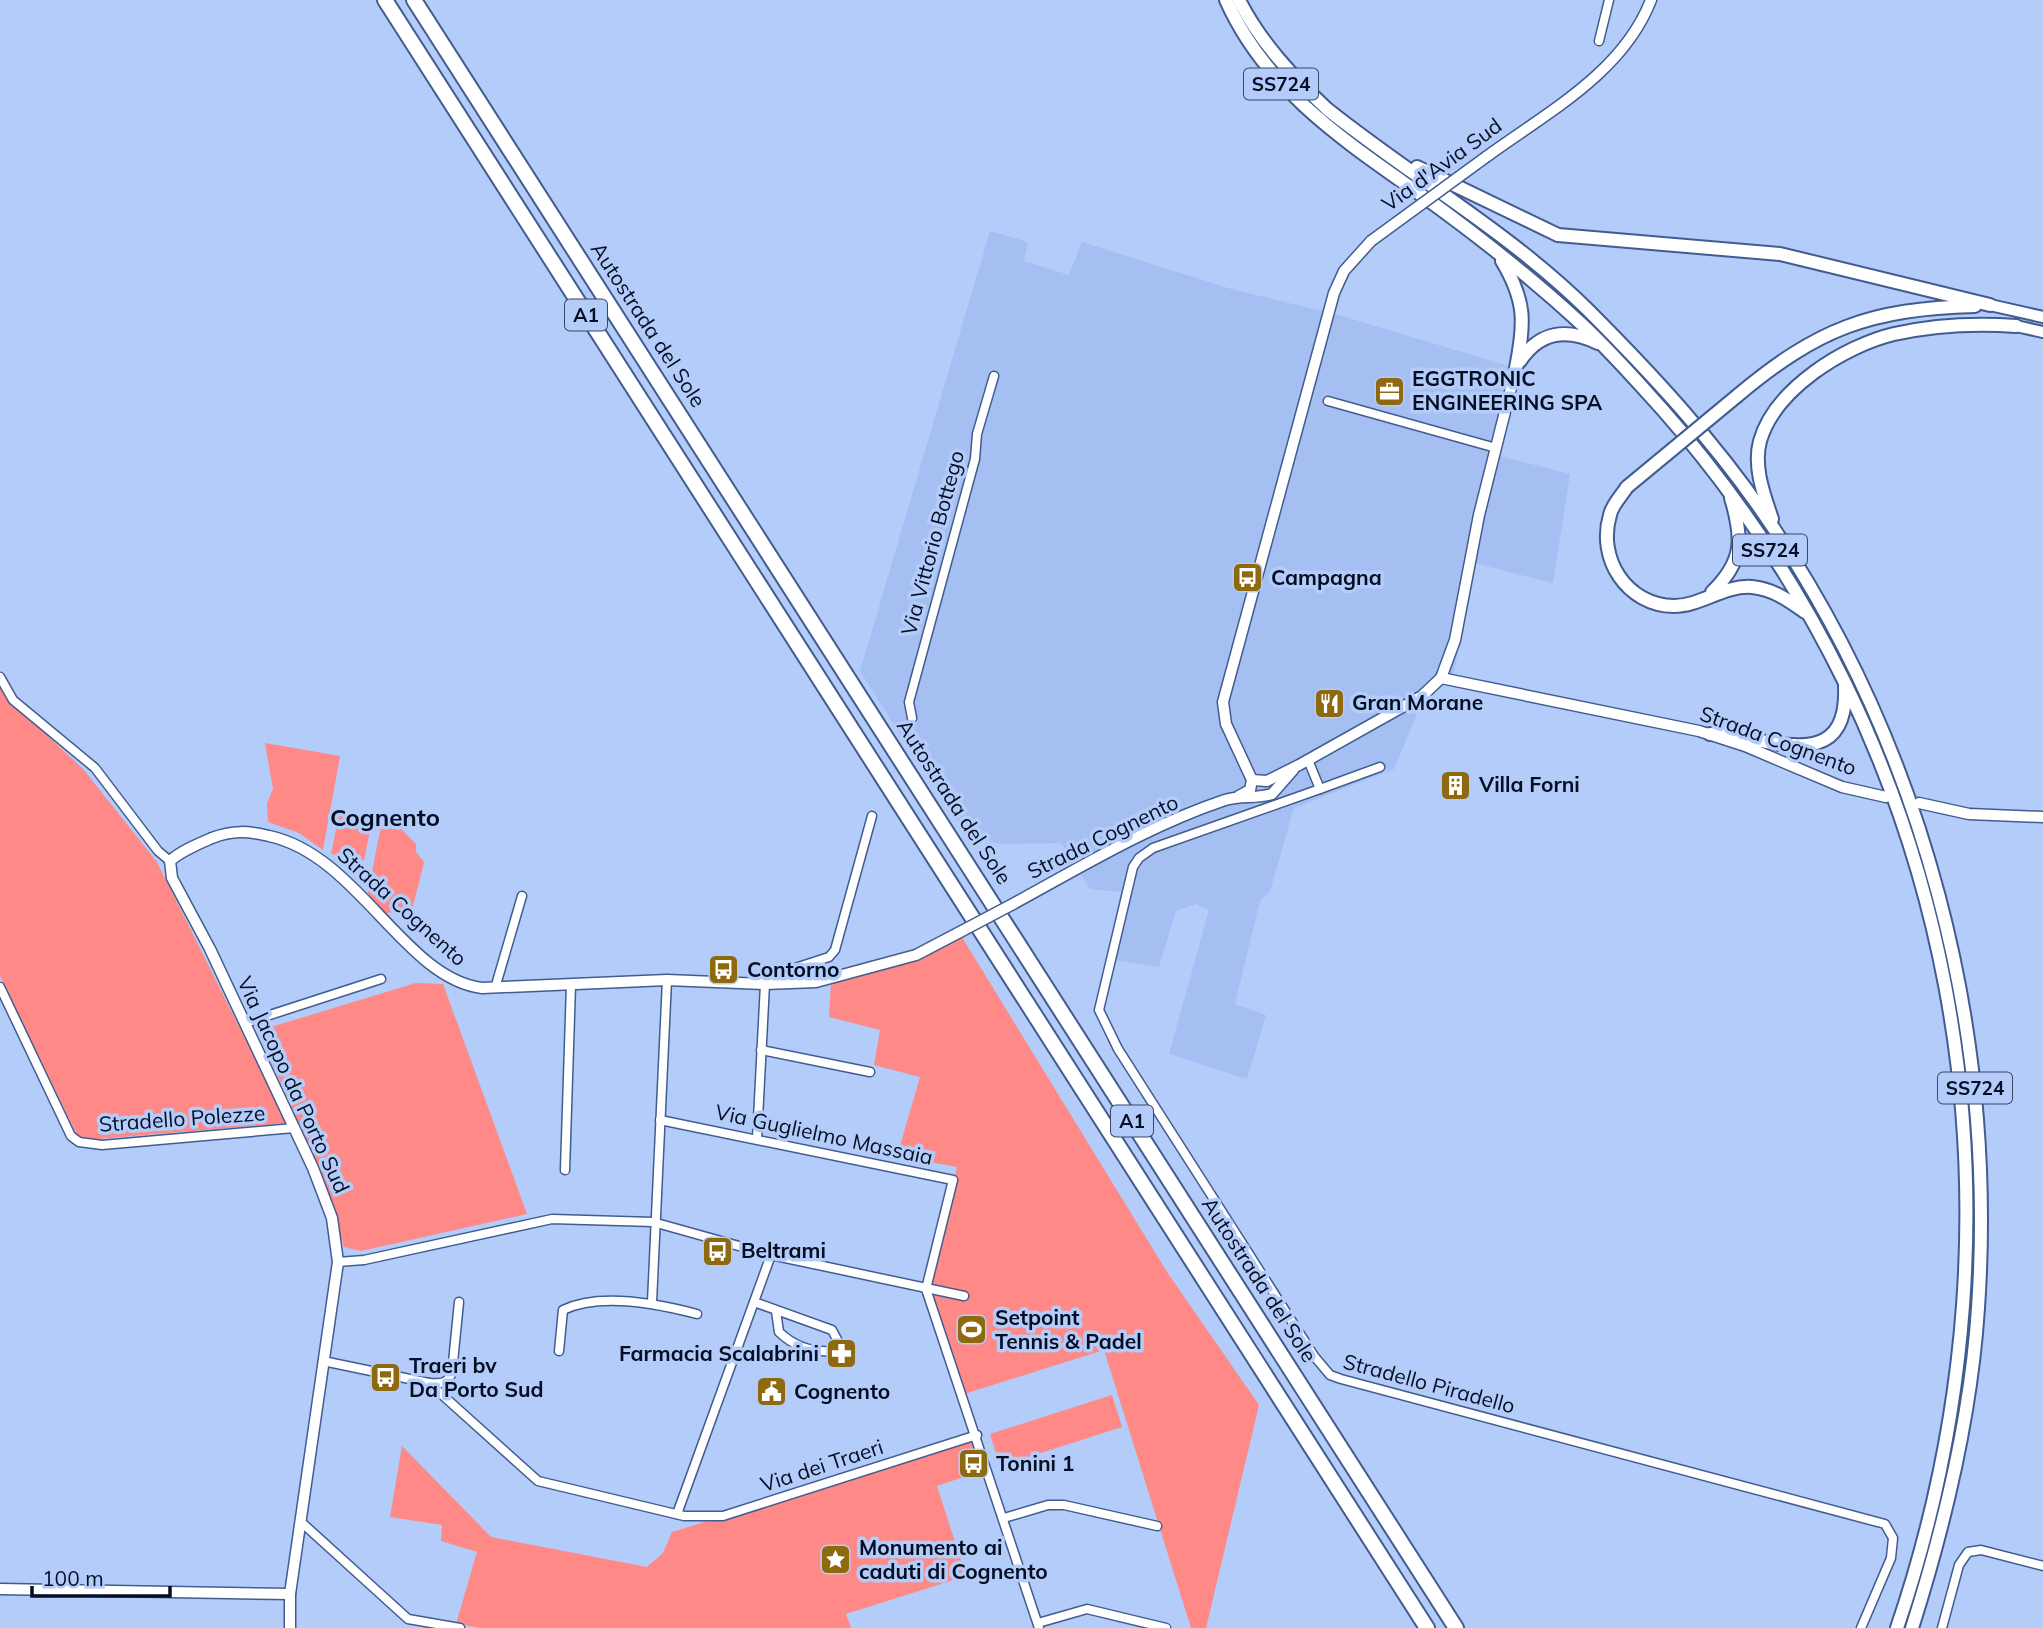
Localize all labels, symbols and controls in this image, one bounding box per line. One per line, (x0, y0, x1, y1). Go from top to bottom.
road number: SS724 (1244, 68, 1318, 100)
street label: Via d'Avia Sud (1376, 112, 1506, 216)
street label: Autostrada del Sole (586, 237, 712, 412)
road number: A1 (565, 300, 607, 330)
place label: EGGTRONIC ENGINEERING SPA (1412, 365, 1603, 415)
office icon: EGGTRONIC ENGINEERING SPA (1372, 374, 1406, 408)
street label: Via Vittorio Bottego (895, 447, 969, 638)
road number: SS724 (1733, 534, 1807, 566)
bus stop icon: Campagna (1231, 561, 1265, 595)
place label: Campagna (1271, 564, 1382, 590)
restaurant icon: Gran Morane (1312, 686, 1346, 720)
place label: Gran Morane (1352, 689, 1483, 715)
street label: Strada Cognento (1696, 700, 1860, 780)
street label: Autostrada del Sole (892, 714, 1018, 889)
building icon: Villa Forni (1439, 768, 1473, 802)
place label: Villa Forni (1478, 771, 1580, 797)
street label: Strada Cognento (1023, 788, 1182, 884)
district label: Cognento (330, 802, 440, 832)
street label: Strada Cognento (333, 841, 473, 971)
bus stop icon: Contorno (707, 953, 741, 987)
place label: Contorno (747, 956, 839, 982)
street label: Via Jacopo da Porto Sud (232, 972, 356, 1197)
road number: SS724 (1938, 1072, 2012, 1104)
street label: Via Guglielmo Massaia (713, 1098, 935, 1170)
street label: Stradello Polezze (98, 1099, 266, 1137)
road number: A1 (1111, 1106, 1153, 1136)
street label: Autostrada del Sole (1197, 1192, 1323, 1367)
bus stop icon: Beltrami (701, 1234, 735, 1268)
place label: Beltrami (741, 1237, 826, 1263)
place label: Setpoint Tennis & Padel (995, 1304, 1142, 1354)
sports icon: Setpoint Tennis & Padel (955, 1313, 989, 1347)
pharmacy icon: Farmacia Scalabrini (825, 1337, 859, 1371)
place label: Farmacia Scalabrini (619, 1340, 819, 1366)
street label: Stradello Piradello (1341, 1348, 1518, 1418)
place label: Traeri bv Da Porto Sud (409, 1352, 544, 1402)
bus stop icon: Traeri bv Da Porto Sud (369, 1361, 403, 1395)
public building icon: Cognento (754, 1375, 788, 1409)
place label: Cognento (794, 1378, 890, 1404)
street label: Via dei Traeri (757, 1433, 886, 1497)
bus stop icon: Tonini 1 (956, 1447, 990, 1481)
place label: Tonini 1 (996, 1450, 1074, 1476)
place label: Monumento ai caduti di Cognento (859, 1534, 1048, 1584)
place icon: Monumento ai caduti di Cognento (819, 1543, 853, 1577)
scale bar (32, 1554, 170, 1598)
text: 100 m (42, 1565, 104, 1591)

